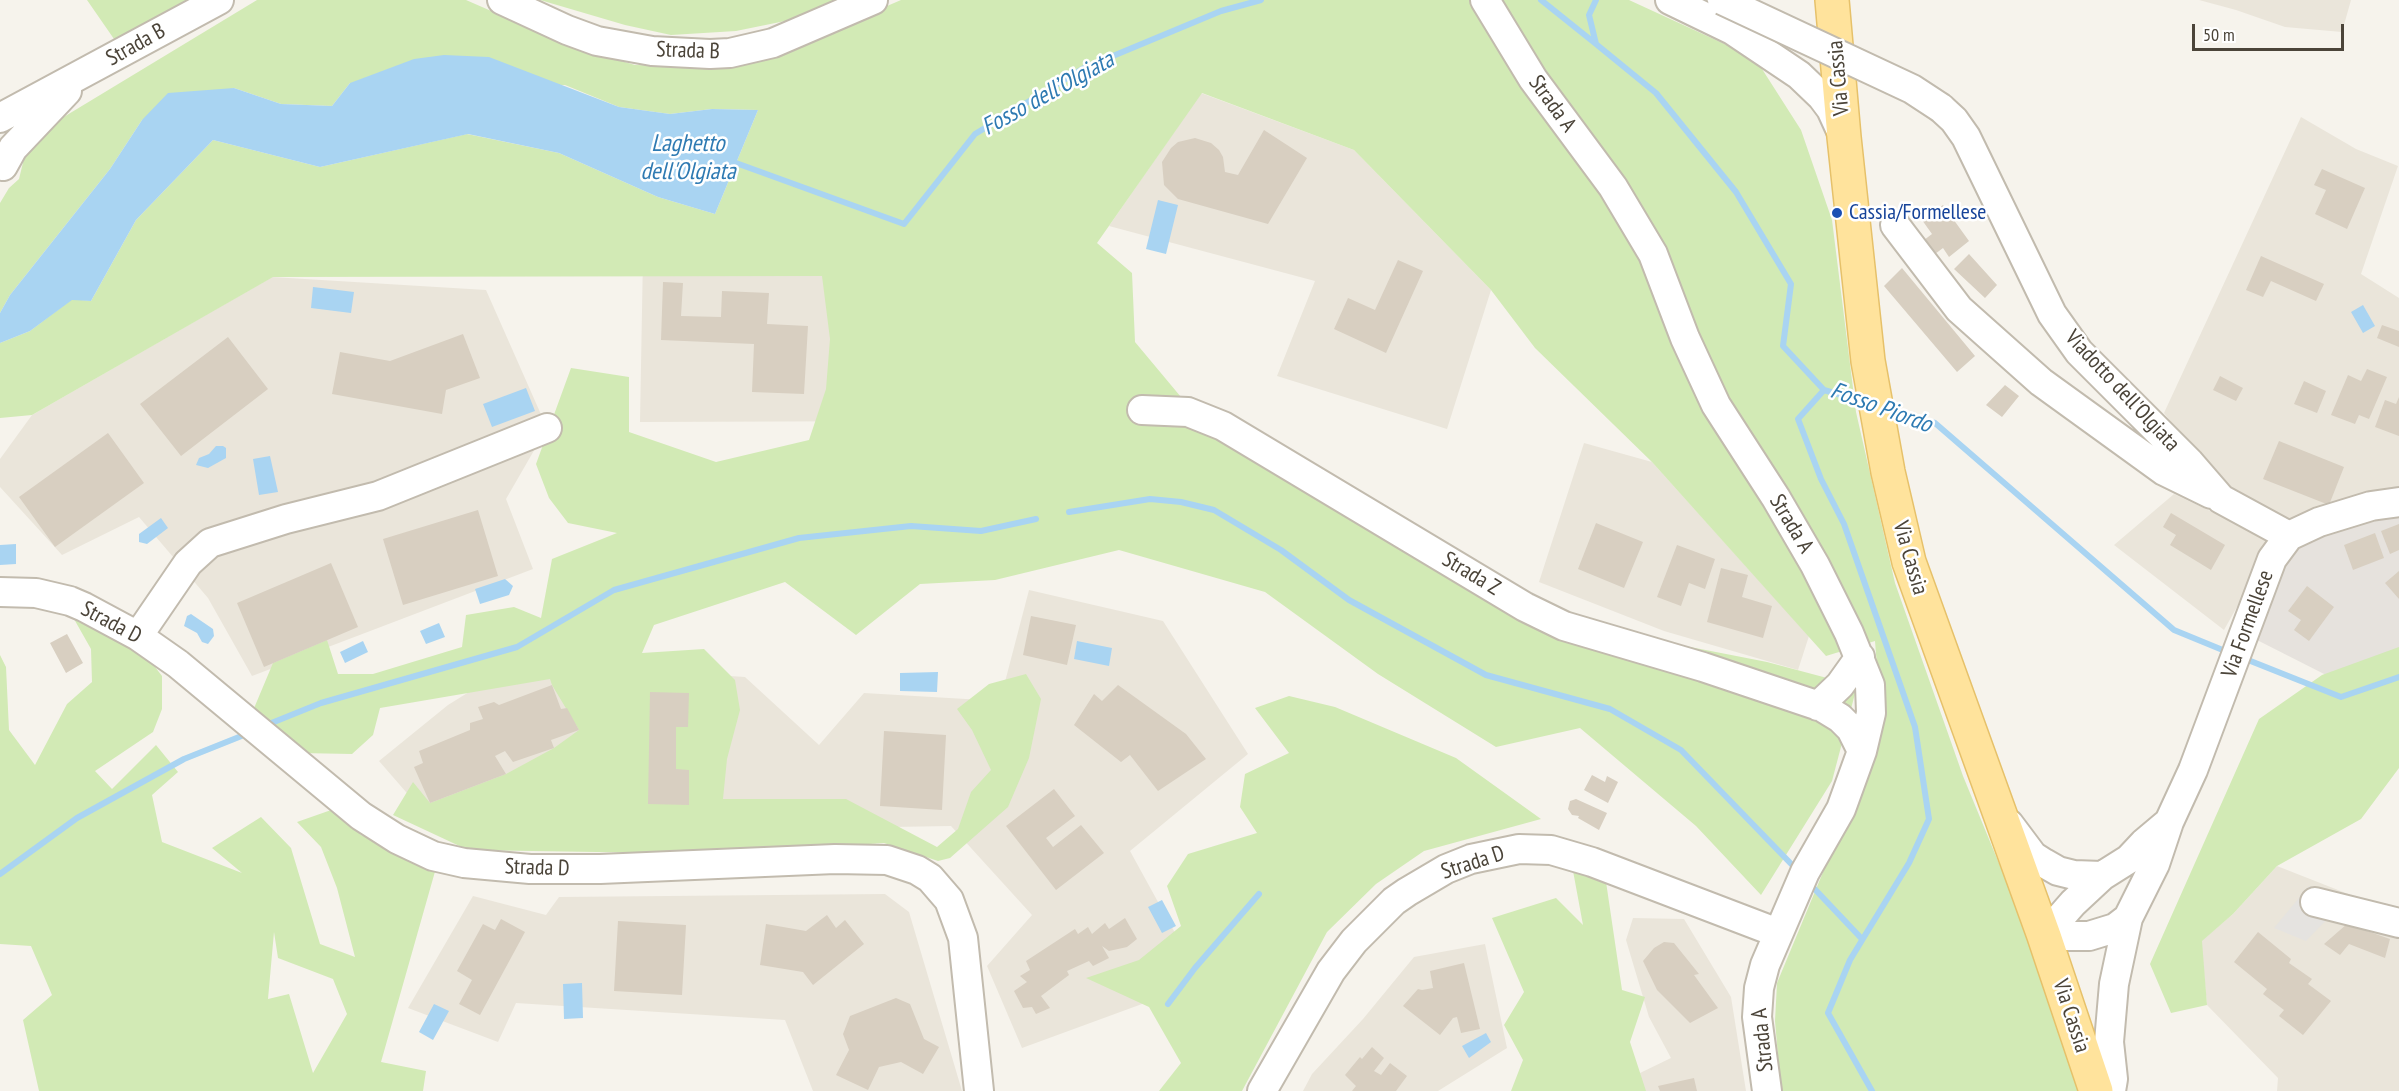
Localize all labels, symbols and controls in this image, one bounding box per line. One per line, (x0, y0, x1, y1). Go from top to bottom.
scale bar (2195, 12, 2346, 50)
street label: Strada B (102, 18, 170, 72)
text: 50 m (2203, 23, 2235, 46)
street label: Strada B (656, 37, 720, 65)
street label: Via Cassia (1823, 39, 1855, 117)
water label: Fosso dell’Olgiata (977, 46, 1119, 142)
street label: Strada A (1523, 70, 1581, 138)
water label: Laghetto dell'Olgiata (640, 130, 736, 186)
place label: Cassia/Formellese (1849, 200, 1986, 226)
marker: Cassia/Formellese (1830, 206, 1844, 220)
street label: Viadotto dell'Olgiata (2059, 325, 2185, 457)
water label: Fosso Piordo (1826, 376, 1936, 440)
street label: Strada A (1763, 490, 1819, 558)
street label: Via Cassia (1887, 518, 1933, 598)
street label: Strada Z (1437, 546, 1505, 602)
street label: Via Formellese (2216, 567, 2280, 681)
street label: Strada D (76, 596, 146, 650)
street label: Strada D (1438, 840, 1508, 886)
street label: Strada D (504, 854, 570, 882)
street label: Via Cassia (2047, 976, 2095, 1056)
street label: Strada A (1747, 1007, 1779, 1073)

